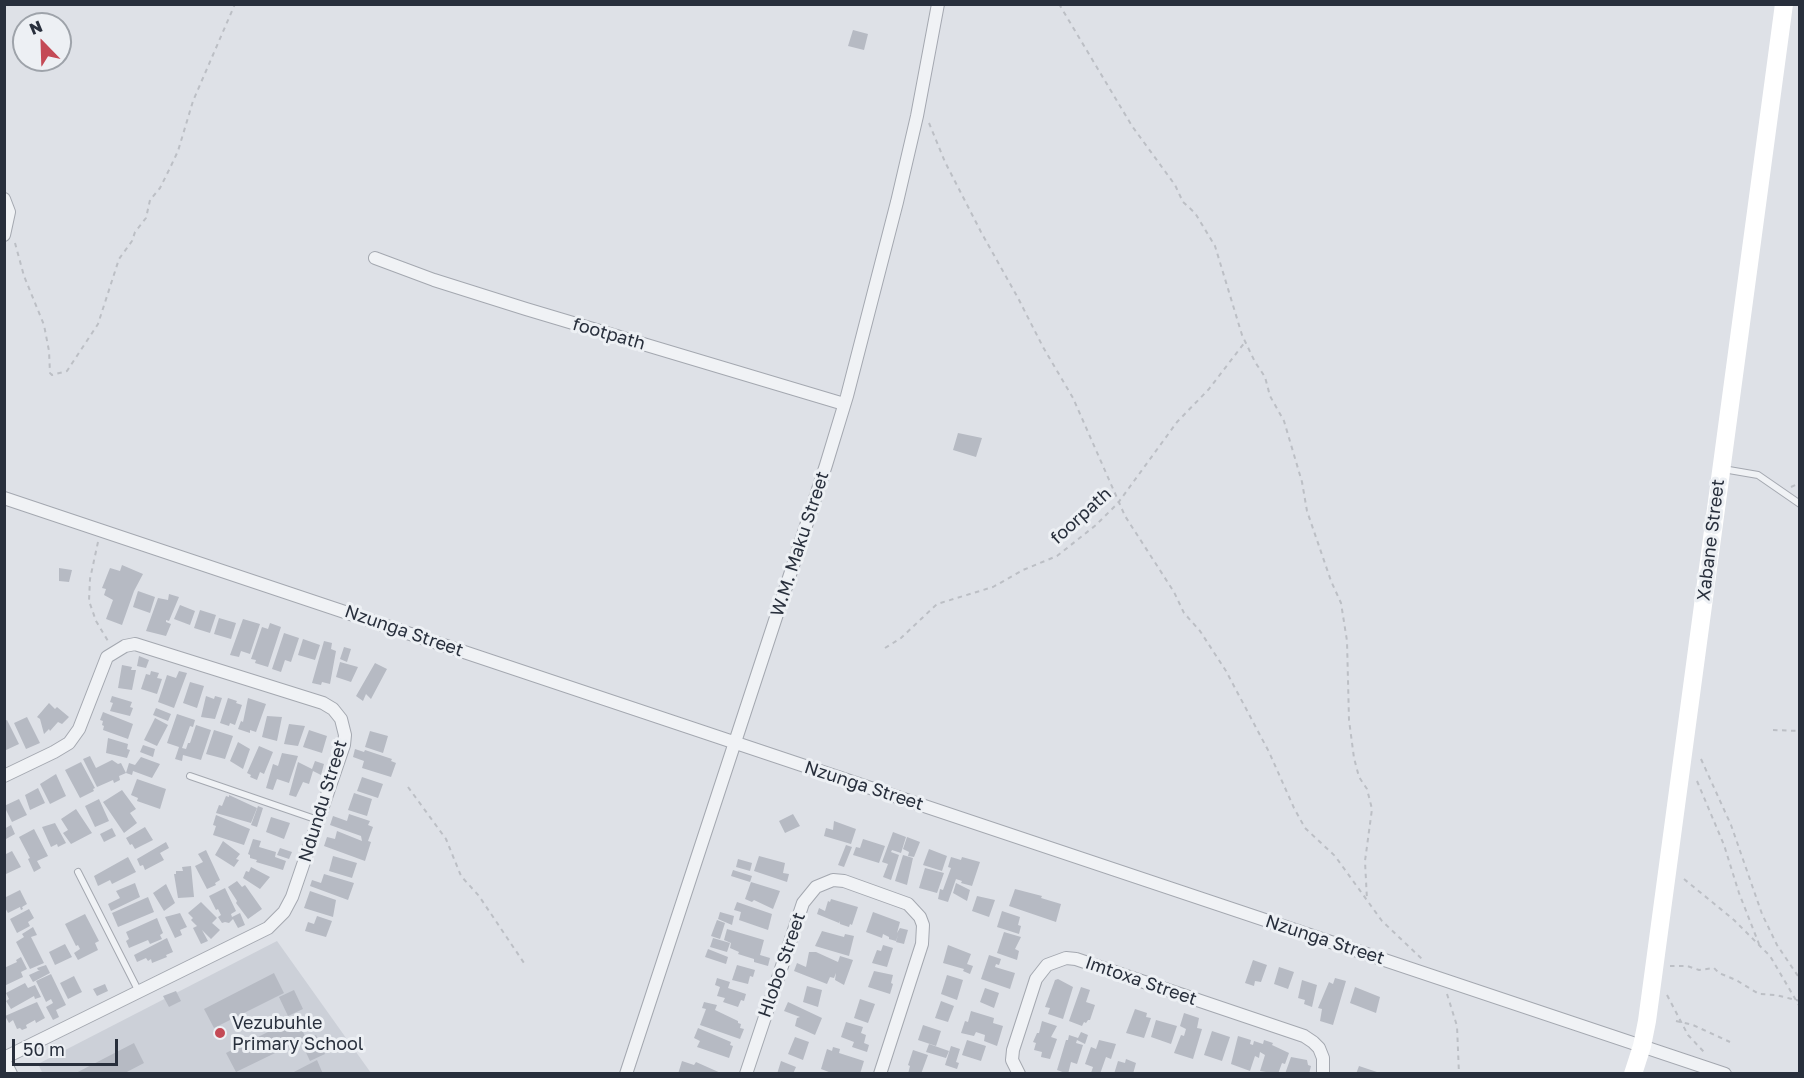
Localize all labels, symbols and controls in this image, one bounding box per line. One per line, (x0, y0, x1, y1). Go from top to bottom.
north arrow (12, 12, 72, 72)
text: N (26, 16, 45, 39)
street label: footpath (570, 313, 648, 355)
street label: W.M. Maku Street (766, 469, 834, 619)
street label: Xabane Street (1693, 478, 1729, 602)
street label: foorpath (1046, 483, 1116, 549)
street label: Nzunga Street (342, 601, 466, 661)
street label: Ndundu Street (294, 737, 352, 865)
street label: Nzunga Street (802, 757, 926, 815)
street label: Hlobo Street (754, 910, 810, 1020)
street label: Nzunga Street (1263, 911, 1387, 969)
street label: Imtoxa Street (1082, 952, 1200, 1010)
place label: Vezubuhle Primary School (232, 1012, 364, 1054)
marker: Vezubuhle Primary School (213, 1026, 227, 1040)
scale bar (15, 1027, 122, 1065)
text: 50 m (23, 1038, 65, 1060)

